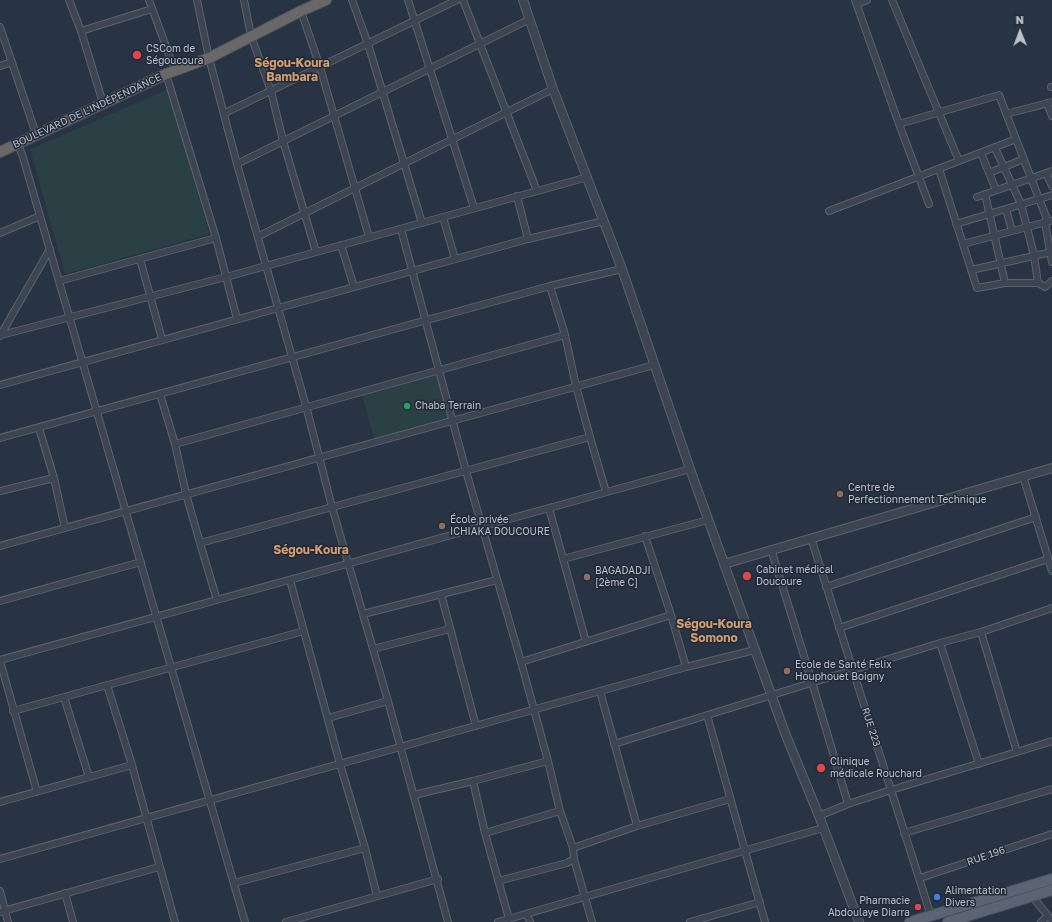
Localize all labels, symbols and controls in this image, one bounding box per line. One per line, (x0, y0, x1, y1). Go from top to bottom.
north arrow (1000, 12, 1040, 52)
text: N (1015, 13, 1024, 26)
place label: CSCom de Ségoucoura (146, 43, 203, 66)
marker: CSCom de Ségoucoura (131, 49, 143, 61)
district label: Ségou-Koura Bambara (254, 56, 330, 84)
street label: BOULEVARD DE L'INDÉPENDANCE (11, 71, 163, 151)
place label: Chaba Terrain (415, 400, 481, 412)
marker: Chaba Terrain (402, 401, 412, 411)
place label: Centre de Perfectionnement Technique (848, 482, 987, 506)
marker: Centre de Perfectionnement Technique (835, 489, 845, 499)
place label: École privée ICHIAKA DOUCOURE (450, 514, 550, 538)
marker: École privée ICHIAKA DOUCOURE (437, 521, 447, 531)
district label: Ségou-Koura (273, 543, 349, 557)
place label: Cabinet médical Doucoure (756, 564, 834, 588)
place label: BAGADADJI [2ème C] (595, 565, 651, 588)
marker: Cabinet médical Doucoure (741, 570, 753, 582)
marker: BAGADADJI [2ème C] (582, 572, 592, 582)
district label: Ségou-Koura Somono (676, 617, 752, 645)
place label: Ecole de Santé Felix Houphouet Boigny (795, 659, 892, 682)
marker: Ecole de Santé Felix Houphouet Boigny (782, 666, 792, 676)
street label: RUE 223 (859, 706, 883, 748)
place label: Clinique médicale Rouchard (830, 756, 922, 780)
marker: Clinique médicale Rouchard (815, 762, 827, 774)
street label: RUE 196 (965, 844, 1007, 868)
place label: Alimentation Divers (945, 885, 1006, 908)
marker: Alimentation Divers (932, 892, 942, 902)
place label: Pharmacie Abdoulaye Diarra (828, 895, 910, 918)
marker: Pharmacie Abdoulaye Diarra (913, 902, 923, 912)

